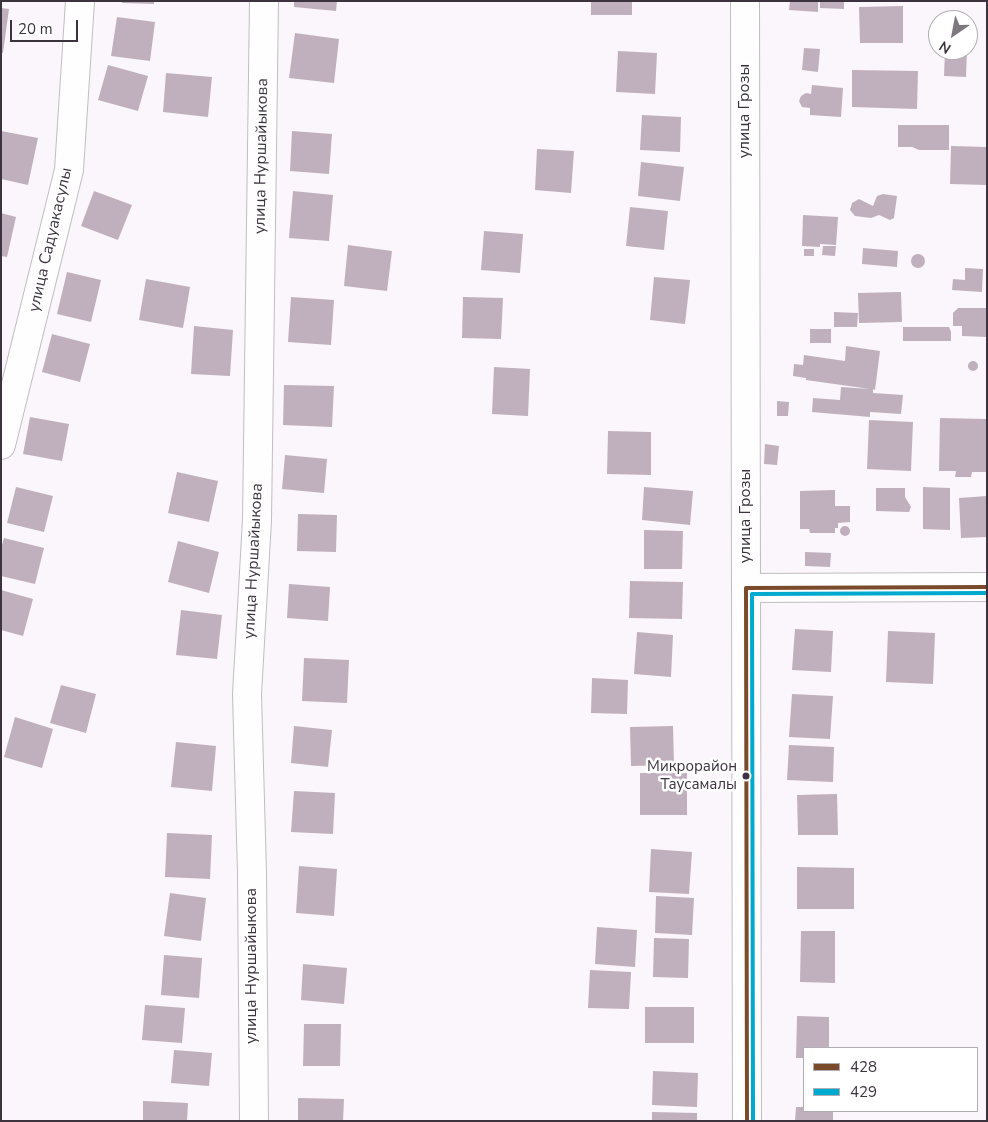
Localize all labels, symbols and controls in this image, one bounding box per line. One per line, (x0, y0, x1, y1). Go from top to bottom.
scale bar (12, 10, 80, 42)
north arrow (928, 10, 978, 60)
text: 20 m (18, 19, 53, 39)
text: N (936, 36, 955, 58)
street label: улица Грозы (735, 64, 755, 158)
street label: улица Нуршайыкова (251, 78, 273, 234)
street label: улица Садуакасулы (25, 166, 77, 314)
street label: улица Грозы (736, 469, 756, 563)
street label: улица Нуршайыкова (240, 483, 268, 639)
place label: Микрорайон Таусамалы (647, 758, 737, 793)
marker: Микрорайон Таусамалы (741, 771, 751, 781)
street label: улица Нуршайыкова (242, 888, 262, 1044)
legend (803, 1047, 978, 1112)
text: 428 (850, 1057, 877, 1077)
text: 429 (850, 1082, 877, 1102)

